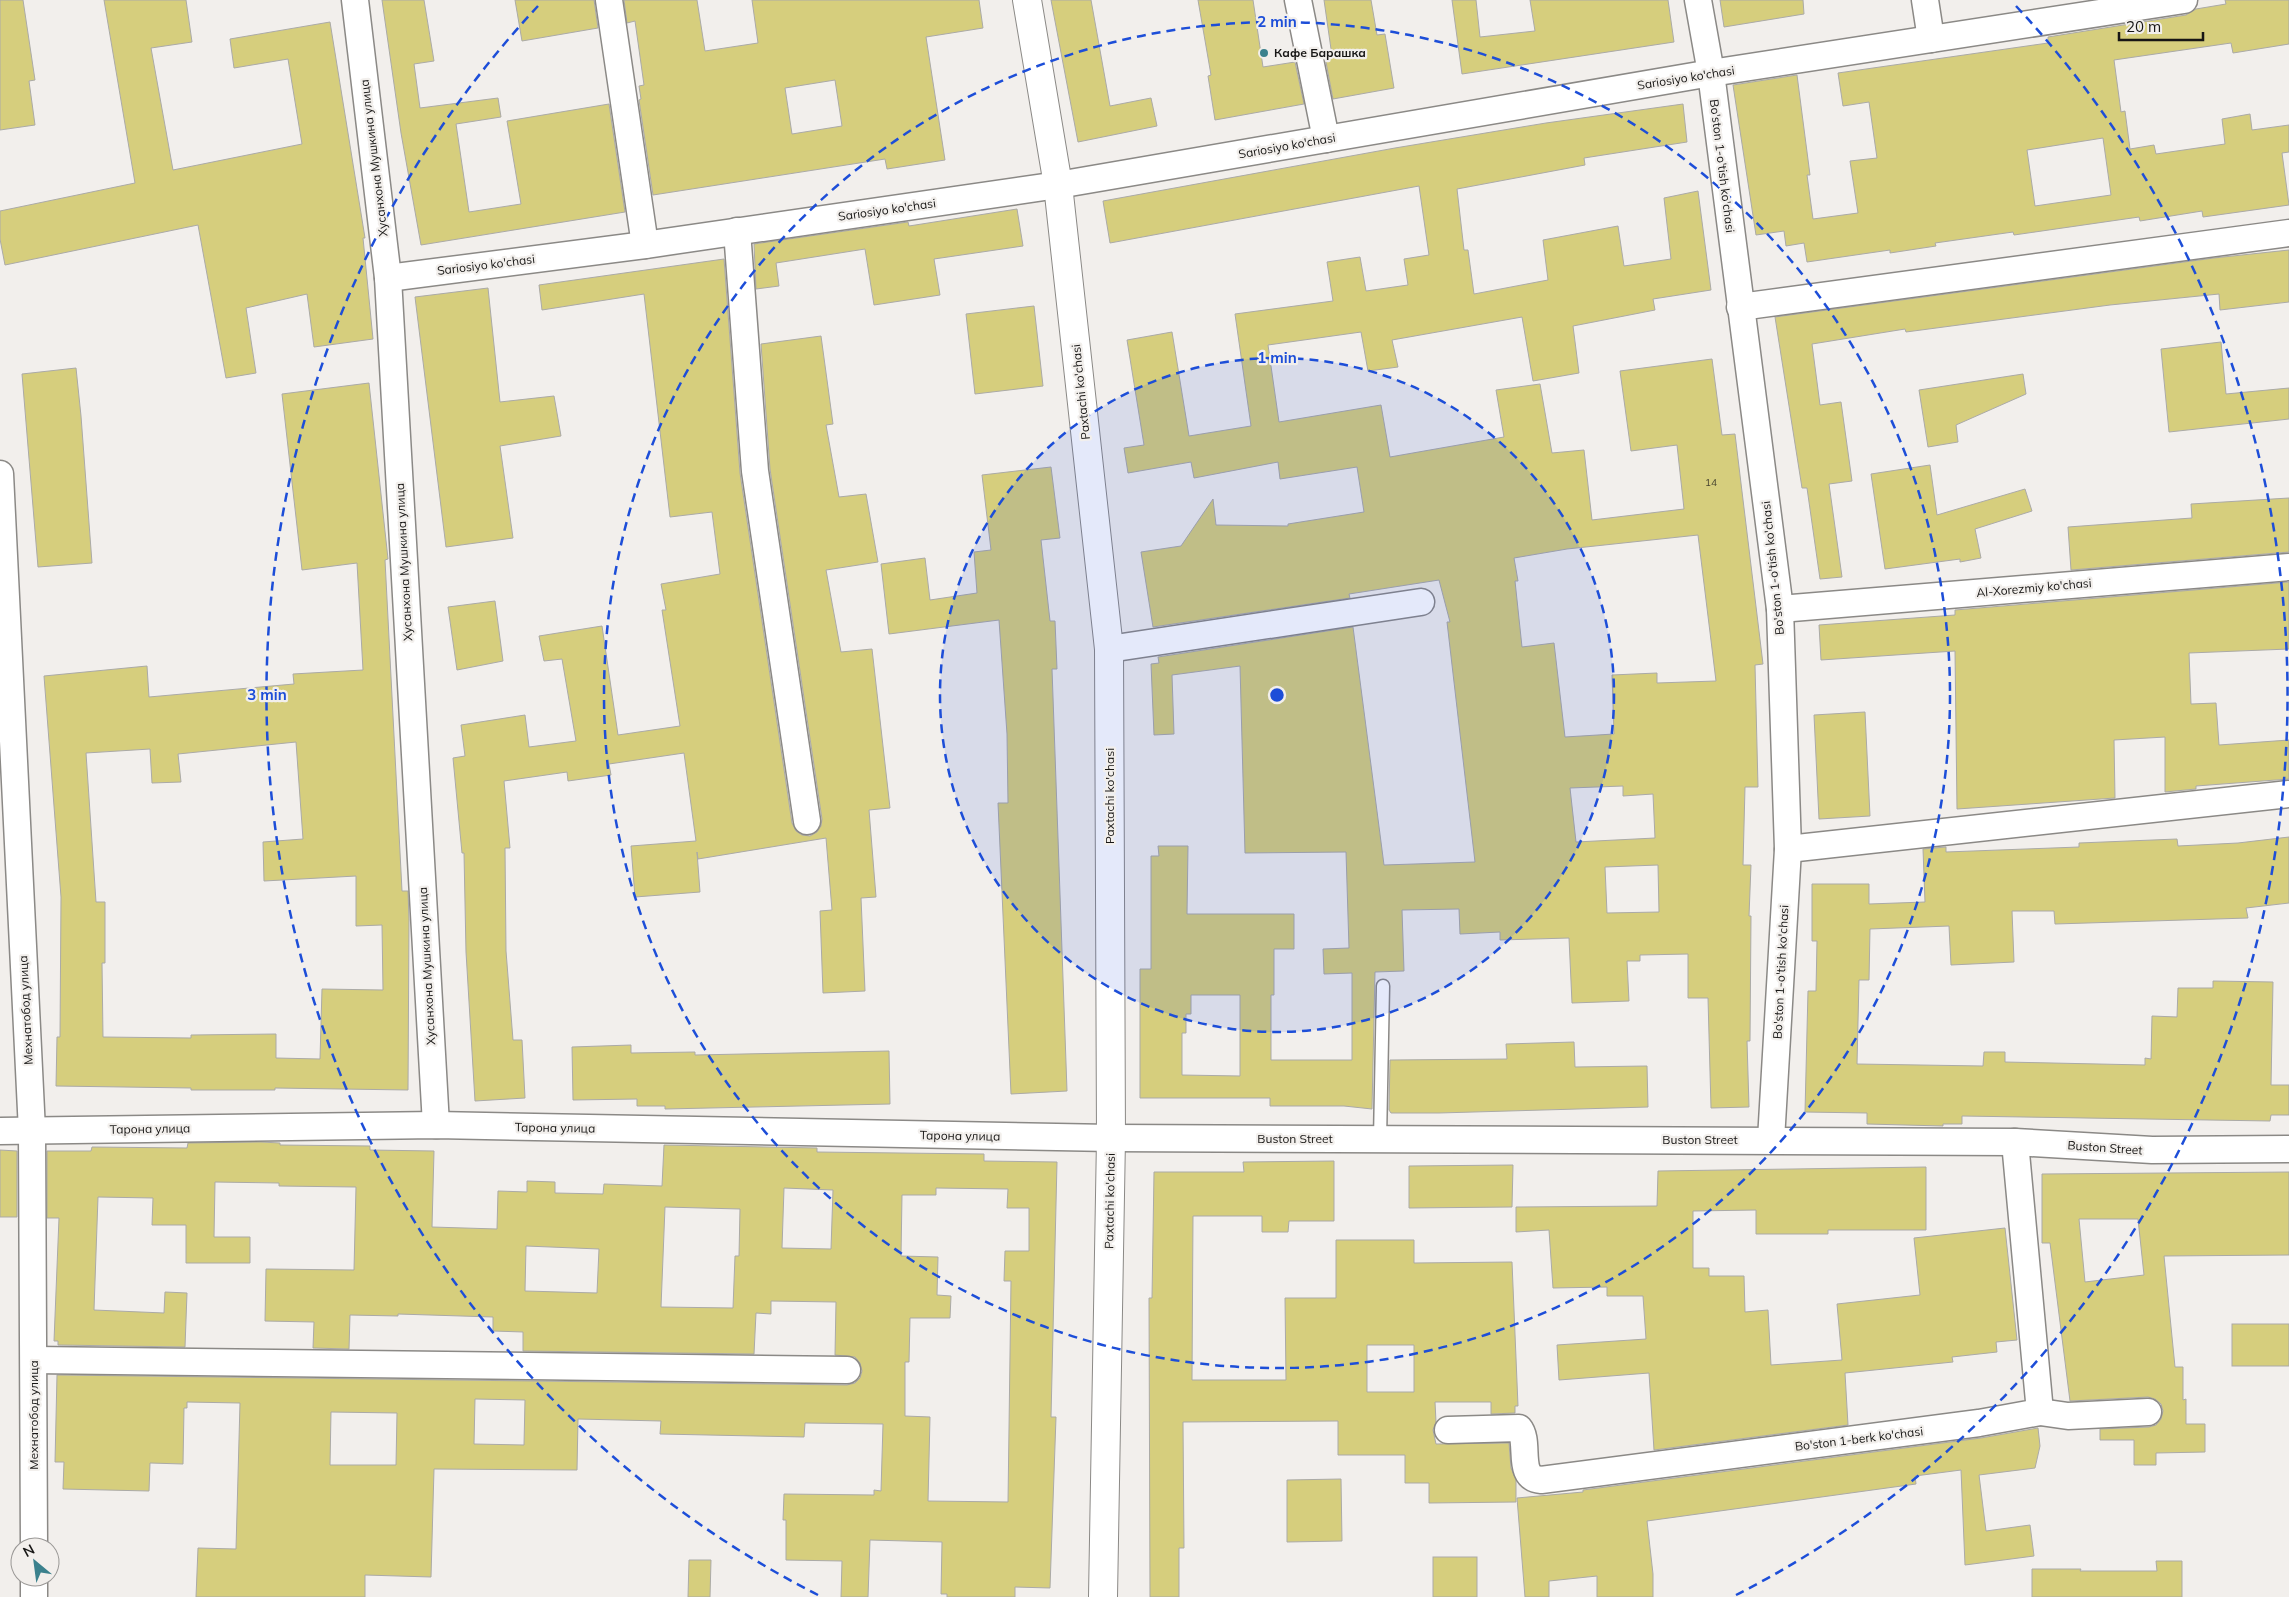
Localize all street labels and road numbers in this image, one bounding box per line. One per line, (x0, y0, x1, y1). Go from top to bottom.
street label: Sariosiyo ko'chasi (1636, 62, 1736, 93)
street label: Хусанхона Мушкина улица (356, 79, 391, 238)
street label: Bo'ston 1-o'tish ko'chasi (1707, 98, 1738, 234)
street label: Sariosiyo ko'chasi (1237, 130, 1337, 161)
street label: Sariosiyo ko'chasi (837, 195, 937, 224)
street label: Sariosiyo ko'chasi (436, 251, 536, 278)
street label: Paxtachi ko'chasi (1068, 343, 1093, 441)
street label: Хусанхона Мушкина улица (392, 483, 415, 641)
street label: Bo'ston 1-o'tish ko'chasi (1758, 500, 1787, 636)
street label: Al-Xorezmiy ko'chasi (1976, 575, 2092, 600)
street label: Paxtachi ko'chasi (1102, 748, 1117, 844)
street label: Хусанхона Мушкина улица (415, 887, 438, 1045)
street label: Bo'ston 1-o'tish ko'chasi (1769, 904, 1792, 1039)
street label: Мехнатобод улица (15, 955, 36, 1065)
street label: Тарона улица (515, 1119, 595, 1136)
street label: Тарона улица (110, 1120, 190, 1137)
street label: Тарона улица (920, 1127, 1000, 1144)
street label: Buston Street (1257, 1131, 1333, 1146)
street label: Buston Street (1662, 1132, 1738, 1147)
street label: Buston Street (2067, 1137, 2143, 1158)
street label: Paxtachi ko'chasi (1101, 1153, 1118, 1249)
street label: Мехнатобод улица (26, 1360, 41, 1470)
street label: Bo'ston 1-berk ko'chasi (1794, 1423, 1924, 1454)

